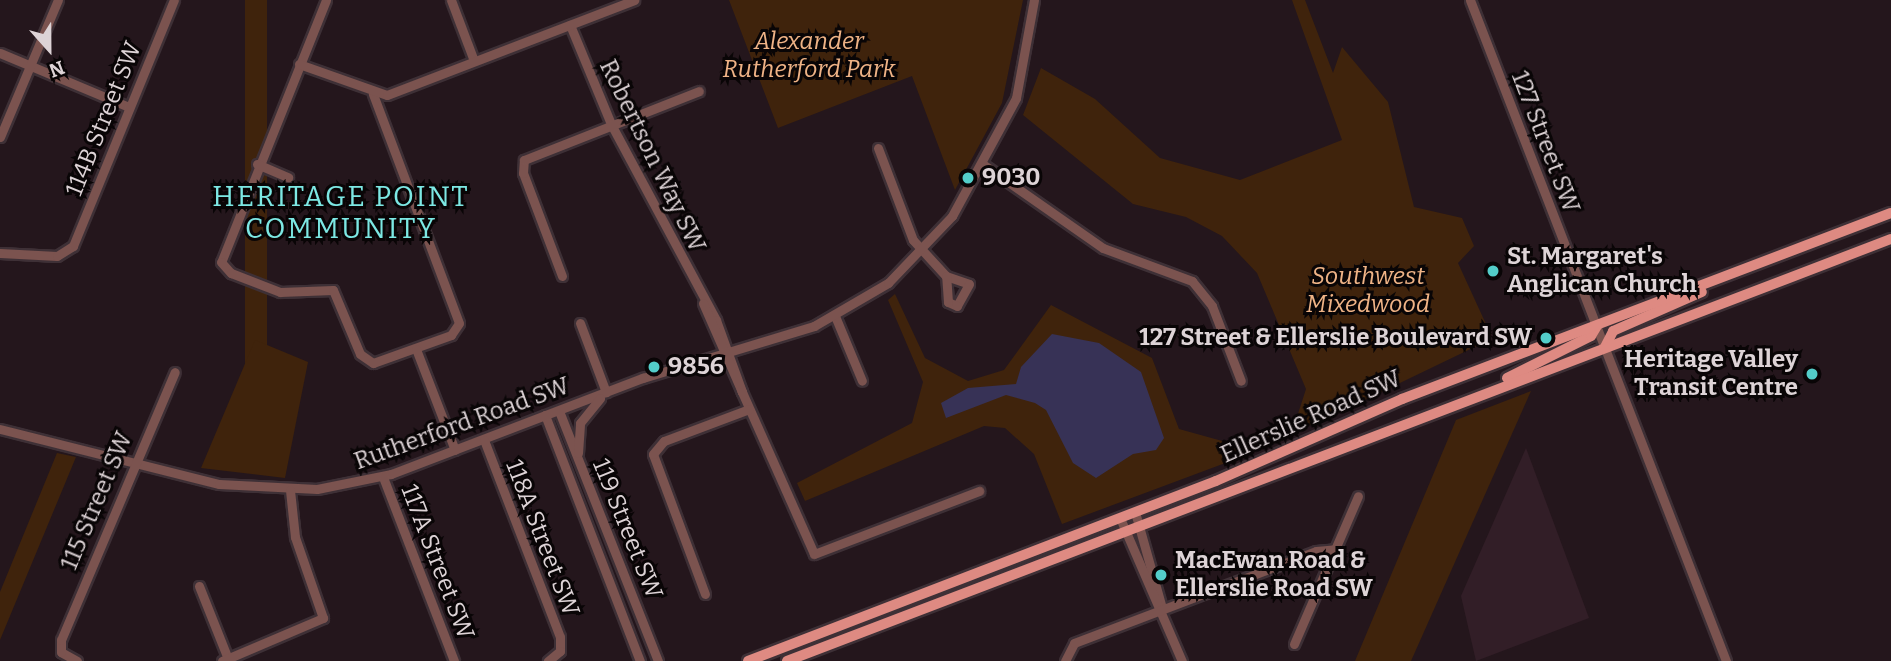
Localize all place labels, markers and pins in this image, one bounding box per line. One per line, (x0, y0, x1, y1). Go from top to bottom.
place label: 9030 (982, 164, 1040, 192)
marker: 9030 (960, 170, 976, 186)
place label: St. Margaret's Anglican Church (1507, 243, 1697, 299)
marker: St. Margaret's Anglican Church (1485, 263, 1501, 279)
place label: 127 Street & Ellerslie Boulevard SW (1139, 324, 1532, 352)
marker: 127 Street & Ellerslie Boulevard SW (1538, 330, 1554, 346)
place label: Heritage Valley Transit Centre (1624, 346, 1798, 402)
place label: 9856 (668, 353, 724, 381)
marker: 9856 (646, 359, 662, 375)
marker: Heritage Valley Transit Centre (1804, 366, 1820, 382)
place label: MacEwan Road & Ellerslie Road SW (1175, 547, 1373, 603)
marker: MacEwan Road & Ellerslie Road SW (1153, 567, 1169, 583)

